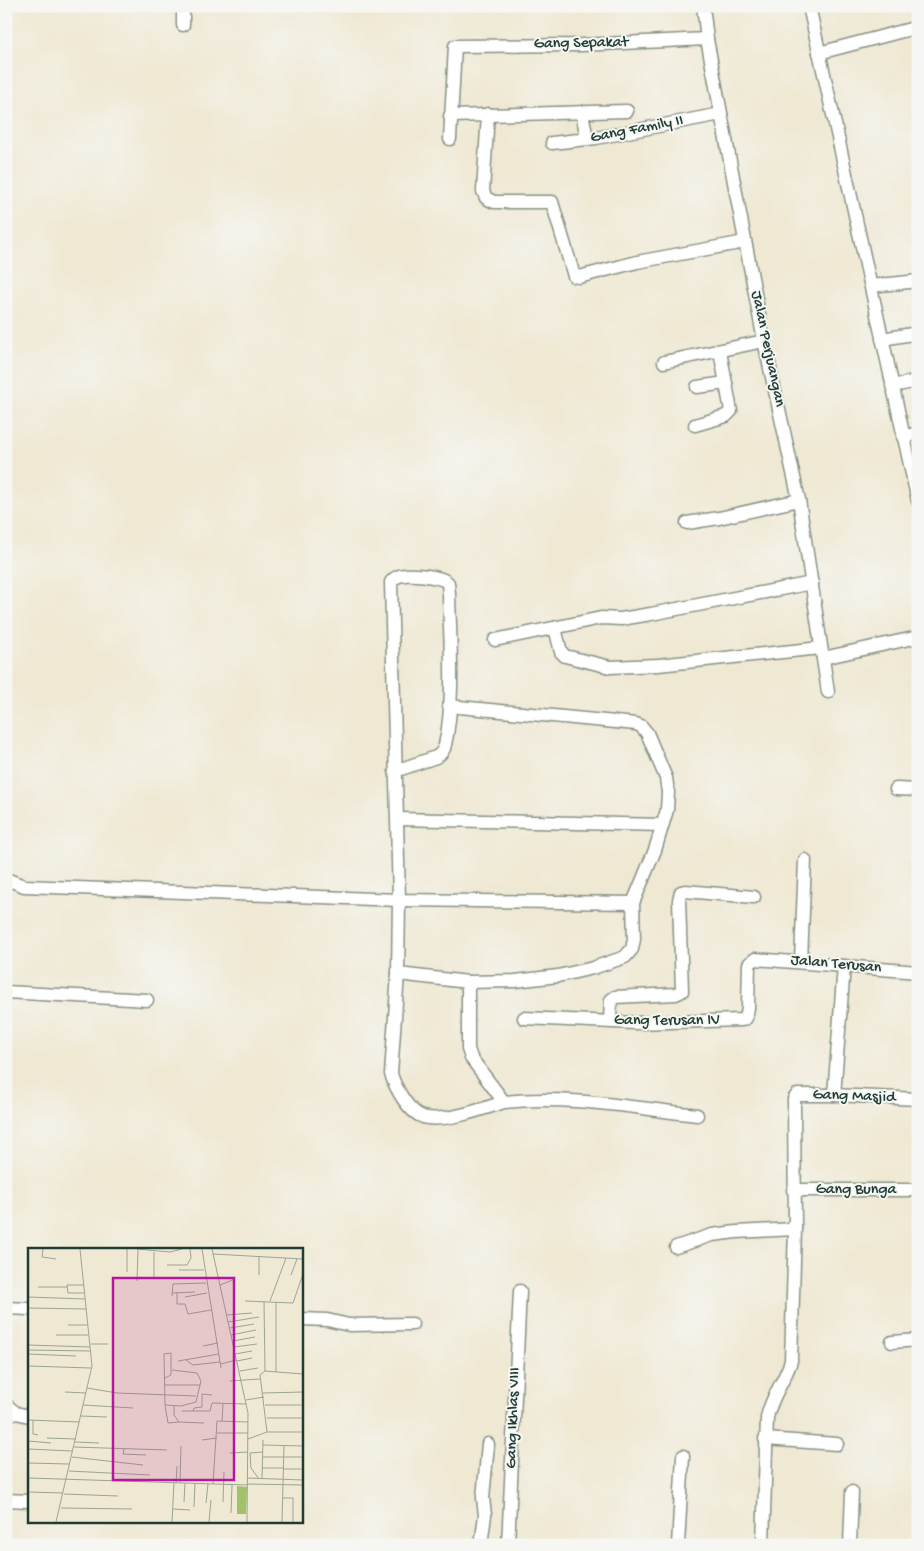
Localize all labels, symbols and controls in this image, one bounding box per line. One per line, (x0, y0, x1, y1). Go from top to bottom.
street label: Gang Sepakat (534, 34, 630, 54)
street label: Gang Family II (589, 112, 685, 148)
street label: Jalan Perjuangan (745, 289, 789, 409)
street label: Jalan Terusan (790, 952, 883, 978)
street label: Gang Terusan IV (614, 1012, 720, 1031)
street label: Gang Masjid (812, 1086, 897, 1108)
street label: Gang Bunga (816, 1181, 897, 1200)
inset map (28, 1248, 302, 1524)
street label: Gang Ikhlas VIII (503, 1367, 525, 1469)

